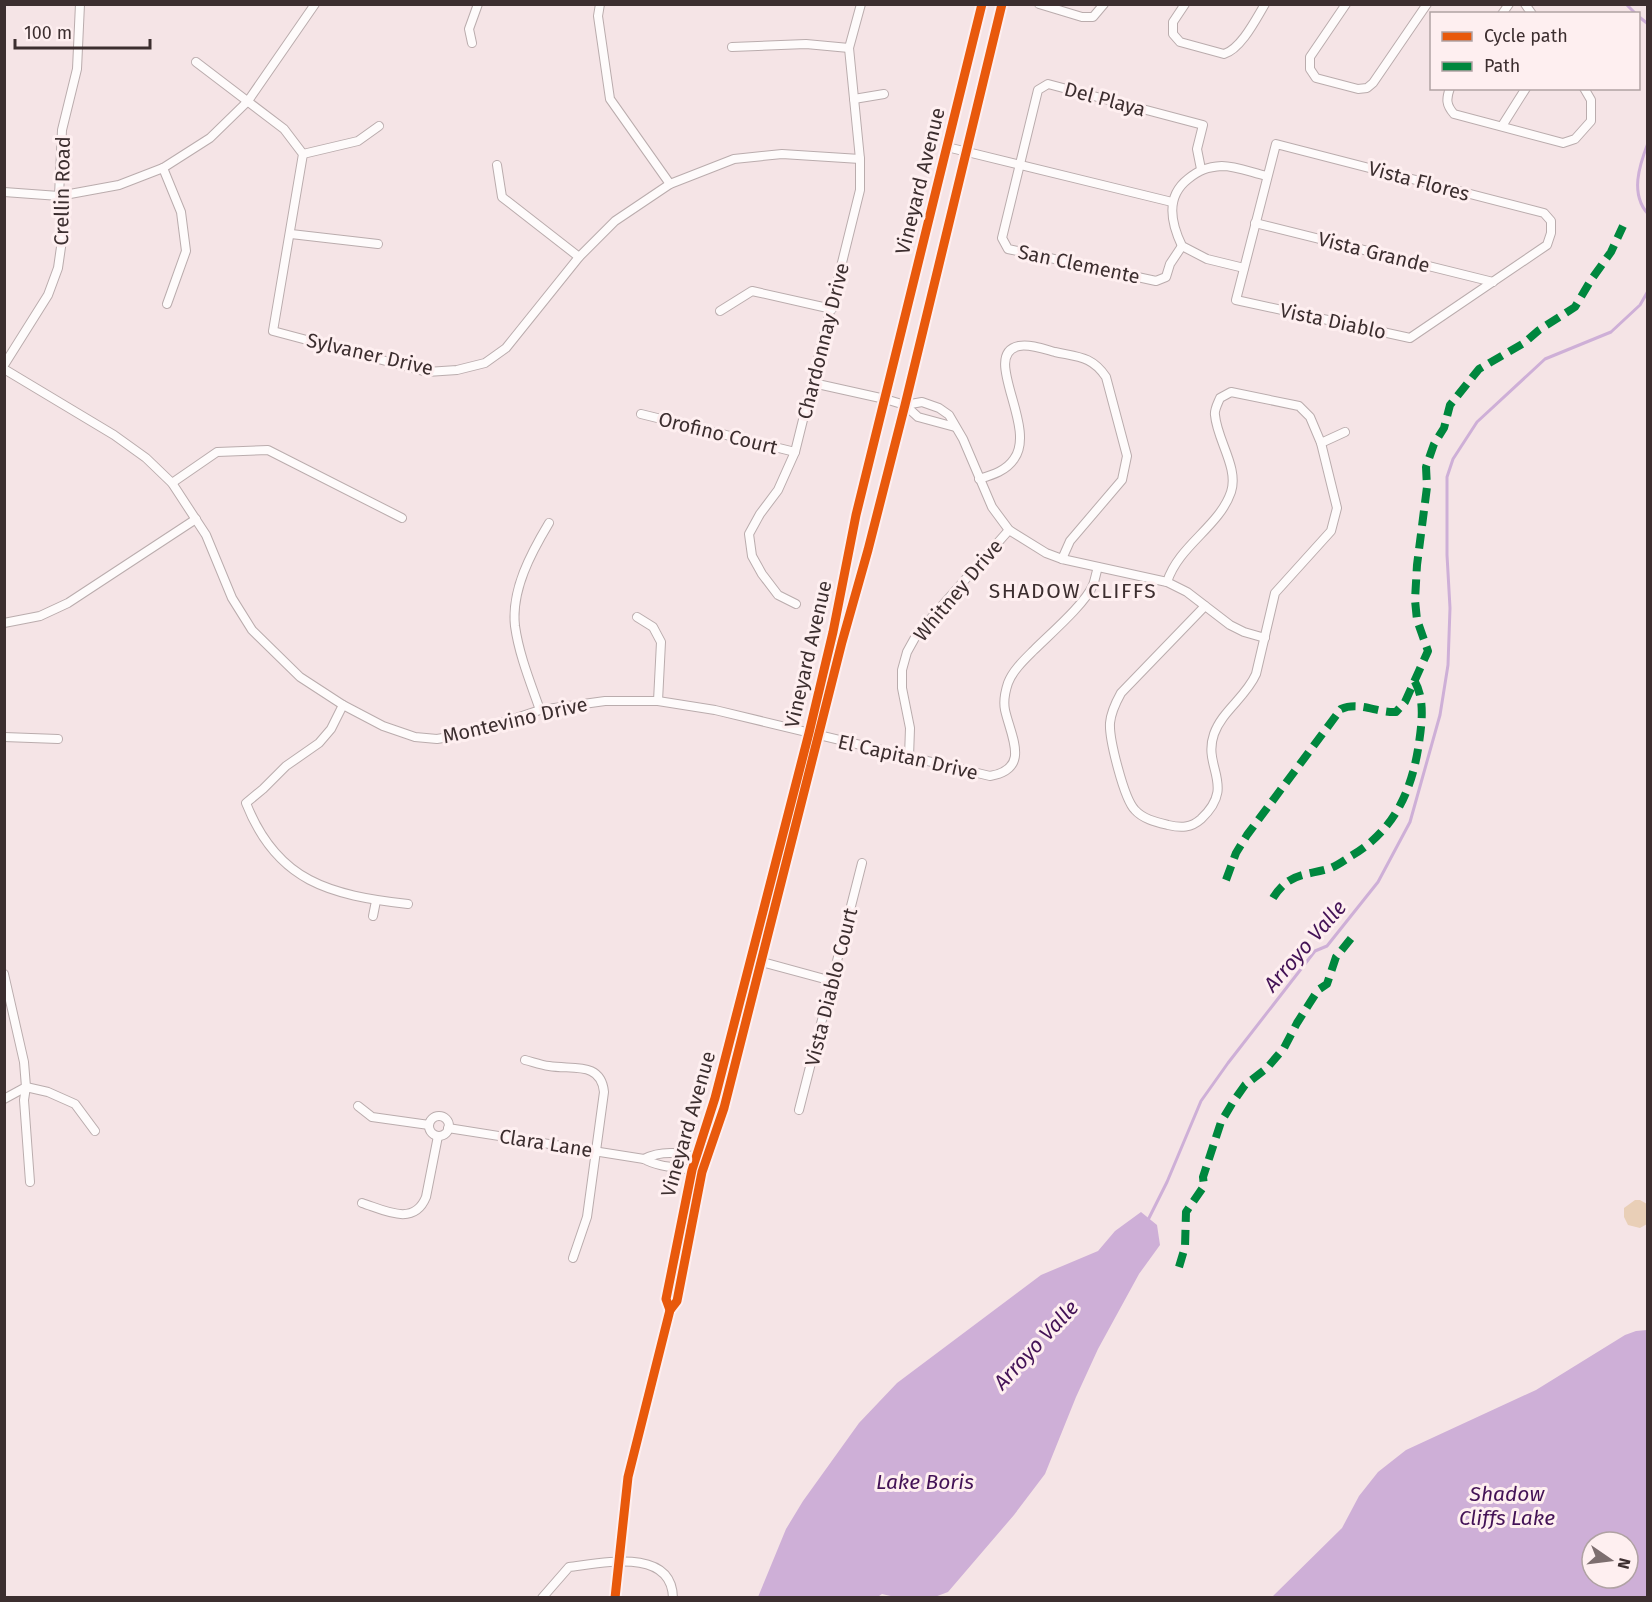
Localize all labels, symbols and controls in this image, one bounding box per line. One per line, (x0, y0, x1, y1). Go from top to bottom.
scale bar (15, 12, 150, 50)
legend (1430, 12, 1640, 90)
text: 100 m (24, 22, 72, 44)
text: Cycle path (1484, 25, 1568, 47)
text: Path (1484, 55, 1520, 77)
street label: Del Playa (1062, 77, 1148, 121)
street label: Vineyard Avenue (890, 105, 950, 257)
street label: Crellin Road (49, 136, 75, 246)
street label: Vista Flores (1366, 156, 1472, 206)
street label: Vista Grande (1316, 227, 1432, 277)
street label: San Clemente (1016, 239, 1142, 289)
street label: Chardonnay Drive (792, 260, 854, 422)
street label: Vista Diablo (1278, 298, 1388, 344)
street label: Sylvaner Drive (304, 328, 436, 380)
street label: Orofino Court (656, 407, 781, 460)
street label: Whitney Drive (908, 534, 1008, 646)
street label: Vineyard Avenue (779, 578, 837, 730)
district label: SHADOW CLIFFS (989, 578, 1157, 604)
street label: Montevino Drive (440, 692, 590, 748)
street label: El Capitan Drive (836, 729, 980, 785)
water label: Arroyo Valle (1258, 895, 1352, 998)
street label: Vista Diablo Court (800, 905, 862, 1069)
street label: Vineyard Avenue (656, 1048, 720, 1200)
street label: Clara Lane (498, 1124, 594, 1162)
water label: Arroyo Valle (987, 1295, 1084, 1396)
water label: Lake Boris (876, 1469, 974, 1495)
water label: Shadow Cliffs Lake (1459, 1481, 1555, 1531)
north arrow (1580, 1530, 1640, 1590)
text: N (1614, 1556, 1635, 1571)

